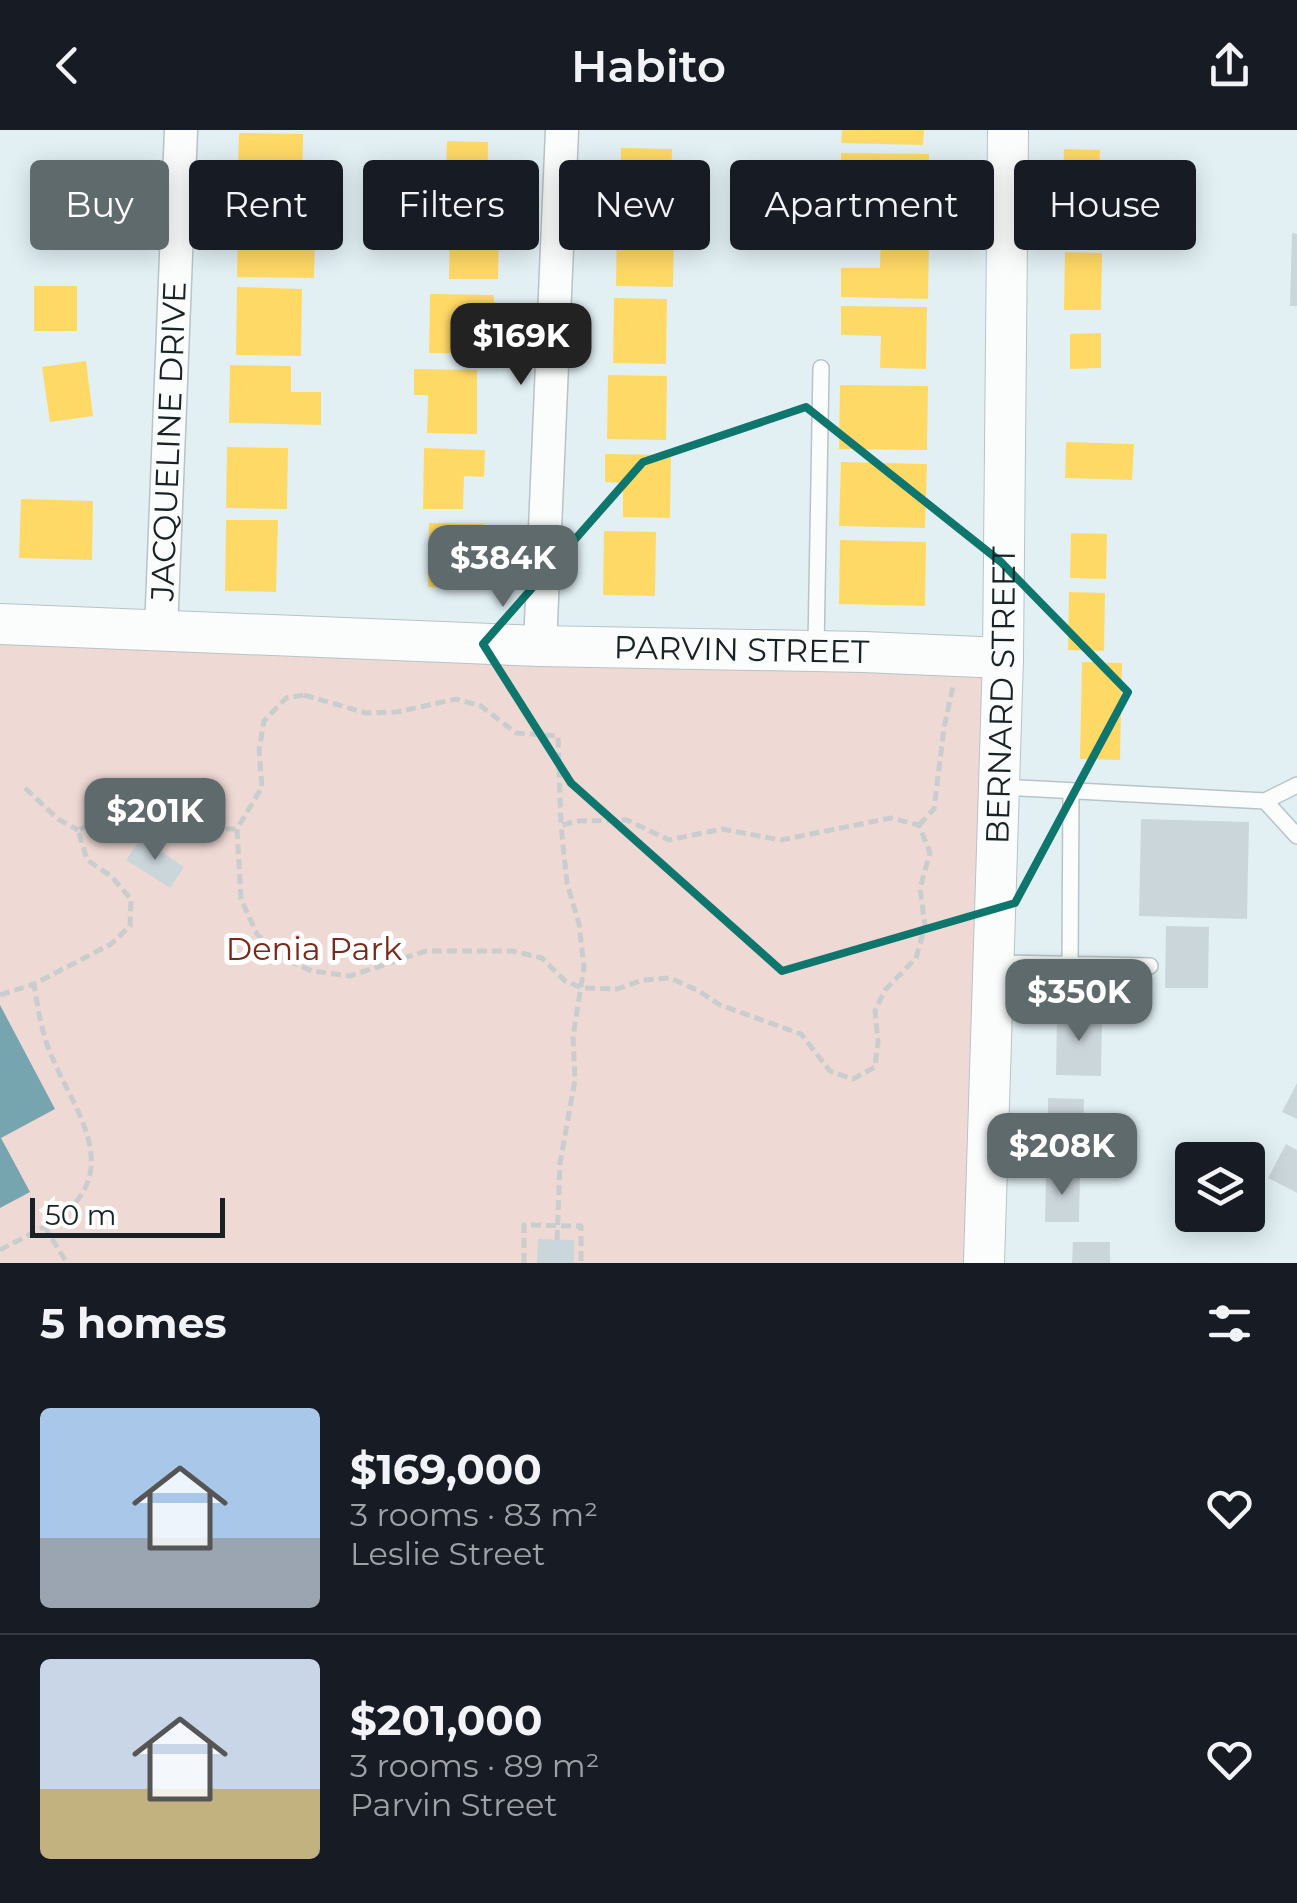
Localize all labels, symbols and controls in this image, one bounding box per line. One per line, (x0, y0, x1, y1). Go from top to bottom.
icon: back (40, 38, 95, 93)
text: Habito (571, 38, 726, 93)
icon: share (1202, 38, 1257, 93)
chip: Buy (30, 160, 169, 250)
chip: Rent (189, 160, 343, 250)
chip: Filters (363, 160, 539, 250)
chip: New (559, 160, 710, 250)
chip: Apartment (730, 160, 994, 250)
chip: House (1014, 160, 1196, 250)
street label: JACQUELINE DRIVE (142, 281, 194, 603)
pin: $169K (451, 303, 591, 388)
text: $169K (472, 316, 570, 355)
pin: $384K (433, 525, 573, 610)
text: $384K (450, 538, 556, 577)
street label: BERNARD STREET (977, 546, 1023, 845)
street label: PARVIN STREET (613, 627, 870, 671)
pin: $201K (85, 778, 225, 863)
text: $201K (106, 791, 204, 830)
park label: Denia Park (226, 929, 402, 968)
pin: $350K (1009, 959, 1149, 1044)
text: $350K (1027, 972, 1131, 1011)
pin: $208K (992, 1113, 1132, 1198)
text: $208K (1009, 1126, 1115, 1165)
map controls (1175, 1142, 1265, 1232)
button: layers (1175, 1142, 1265, 1232)
scale bar (30, 1193, 225, 1238)
text: 50 m (45, 1198, 116, 1232)
icon: filters (1202, 1296, 1257, 1351)
text: 5 homes (40, 1297, 227, 1349)
text: $169,000 (350, 1443, 542, 1495)
icon: home (120, 1448, 240, 1568)
icon: heart (1202, 1481, 1257, 1536)
text: 3 rooms · 83 m² (350, 1495, 598, 1534)
text: Leslie Street (350, 1534, 545, 1573)
text: $201,000 (350, 1694, 542, 1746)
icon: home (120, 1699, 240, 1819)
icon: heart (1202, 1732, 1257, 1787)
text: 3 rooms · 89 m² (350, 1746, 599, 1785)
text: Parvin Street (350, 1785, 557, 1824)

